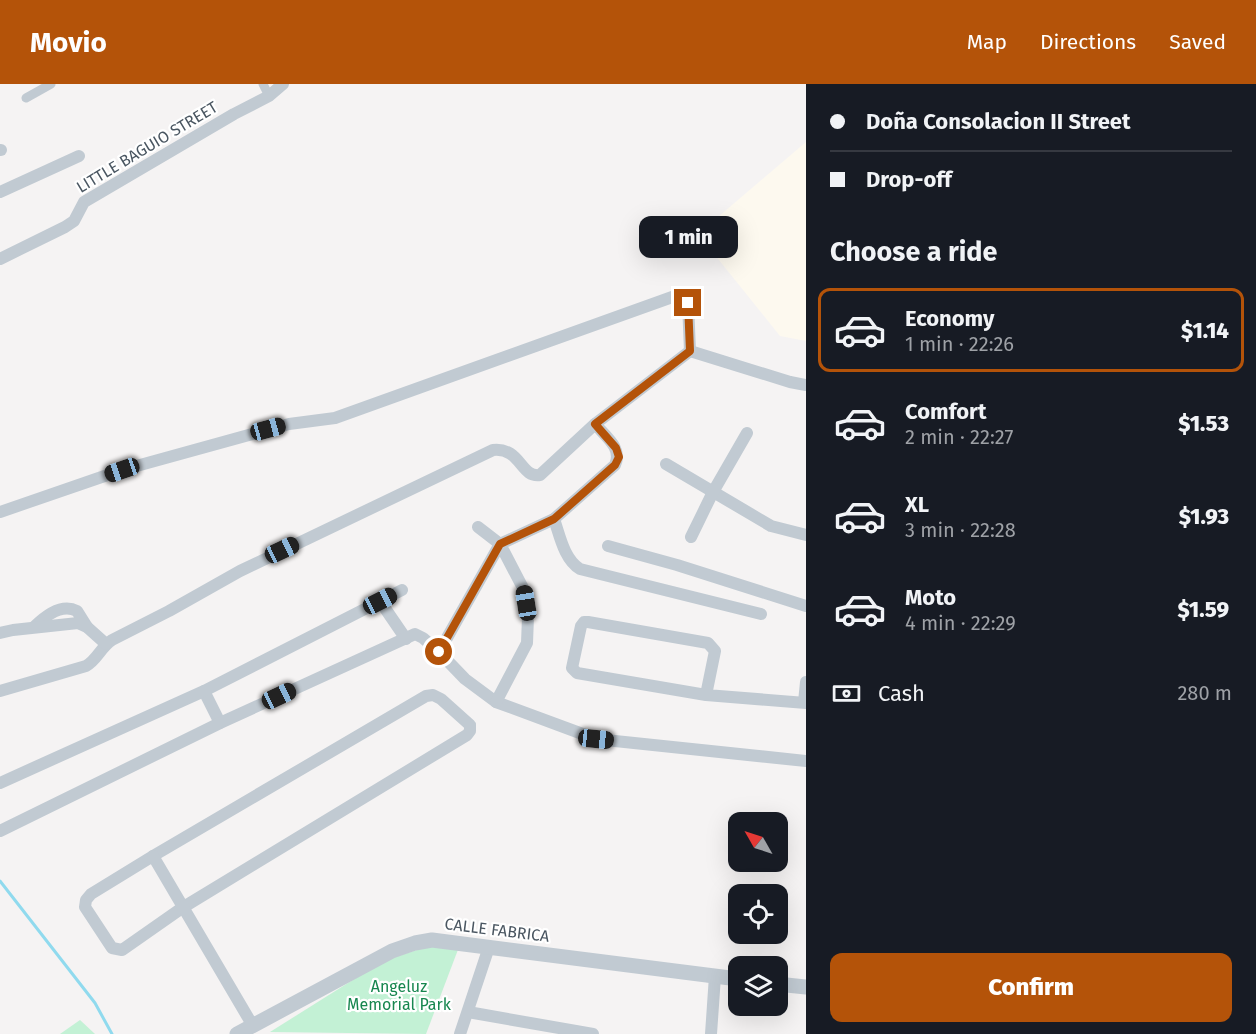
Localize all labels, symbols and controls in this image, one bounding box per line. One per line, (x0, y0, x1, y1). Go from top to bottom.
text: Movio (30, 26, 107, 59)
text: Map (967, 29, 1007, 55)
text: Directions (1040, 29, 1136, 55)
text: Saved (1169, 29, 1226, 55)
street label: LITTLE BAGUIO STREET (73, 97, 222, 197)
text: Doña Consolacion II Street (866, 108, 1130, 135)
text: Drop-off (866, 166, 952, 193)
callout: 1 min (638, 216, 738, 258)
text: 1 min (665, 225, 712, 249)
text: Choose a ride (830, 236, 997, 268)
route end (674, 289, 701, 316)
icon: car (833, 303, 887, 357)
text: Economy (905, 305, 994, 332)
text: $1.14 (1181, 317, 1229, 344)
text: 1 min · 22:26 (905, 332, 1014, 356)
icon: car (833, 396, 887, 450)
text: Comfort (905, 398, 986, 425)
text: $1.53 (1178, 410, 1229, 437)
car (248, 416, 288, 442)
text: 2 min · 22:27 (905, 425, 1013, 449)
car (102, 456, 142, 484)
icon: car (833, 489, 887, 543)
text: XL (905, 491, 929, 518)
text: $1.93 (1179, 503, 1229, 530)
text: 3 min · 22:28 (905, 518, 1016, 542)
car (262, 534, 302, 566)
icon: car (833, 582, 887, 636)
car (514, 584, 538, 622)
text: Moto (905, 584, 956, 611)
car (360, 585, 400, 617)
text: $1.59 (1177, 596, 1229, 623)
text: 4 min · 22:29 (905, 611, 1016, 635)
route start (425, 638, 452, 665)
icon: cash (830, 677, 863, 710)
car (259, 680, 299, 712)
text: Cash (878, 680, 925, 707)
text: 280 m (1177, 681, 1232, 705)
car (577, 728, 615, 750)
north arrow (728, 812, 788, 872)
map controls (728, 812, 788, 1016)
button: locate (728, 884, 788, 944)
street label: CALLE FABRICA (444, 914, 551, 946)
button: Confirm (830, 953, 1232, 1022)
button: layers (728, 956, 788, 1016)
park label: Angeluz Memorial Park (347, 977, 452, 1014)

